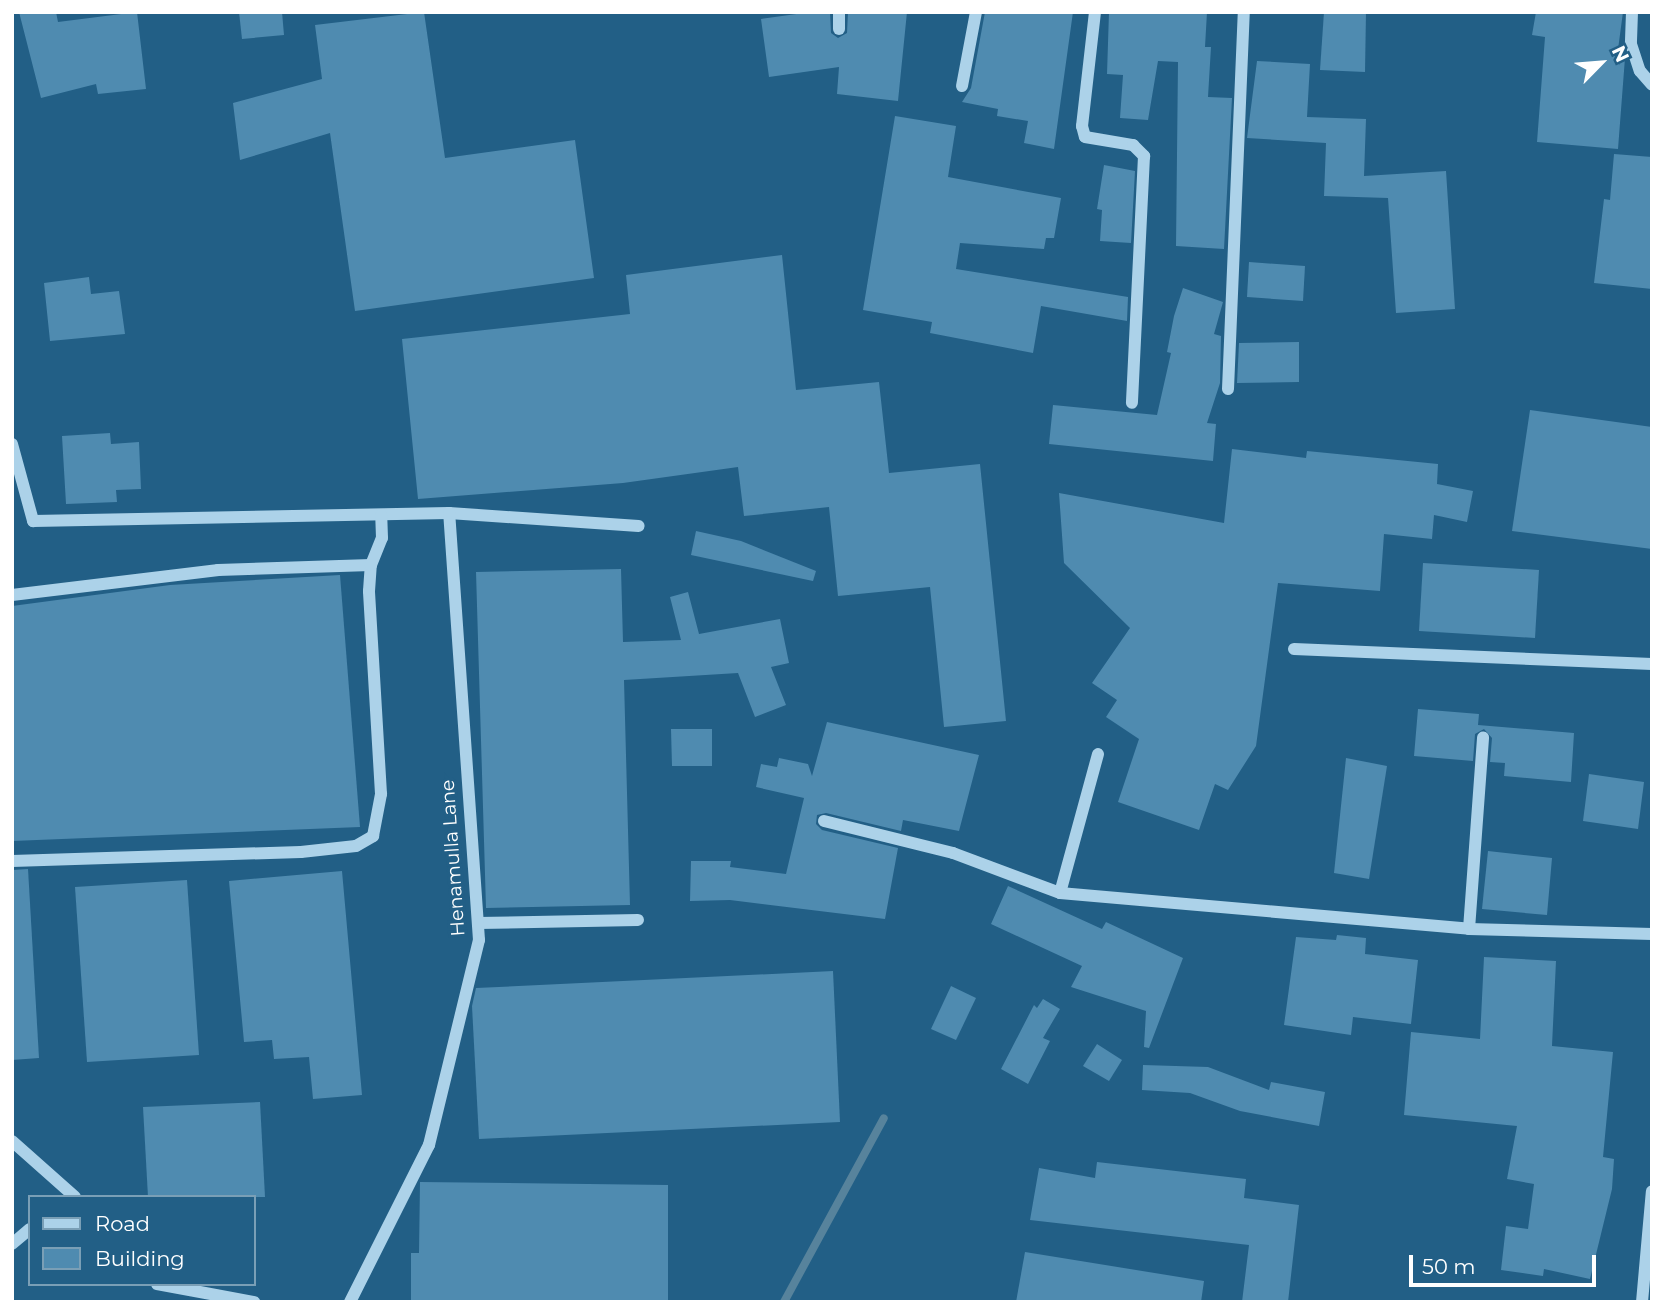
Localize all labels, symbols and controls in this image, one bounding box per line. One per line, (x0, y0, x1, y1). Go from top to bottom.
north arrow (1566, 28, 1636, 98)
text: N (1607, 42, 1634, 66)
street label: Henamulla Lane (436, 779, 470, 937)
legend (28, 1195, 256, 1286)
text: Road (95, 1211, 150, 1236)
scale bar (1412, 1240, 1599, 1284)
text: Building (95, 1246, 185, 1271)
text: 50 m (1422, 1254, 1476, 1279)

